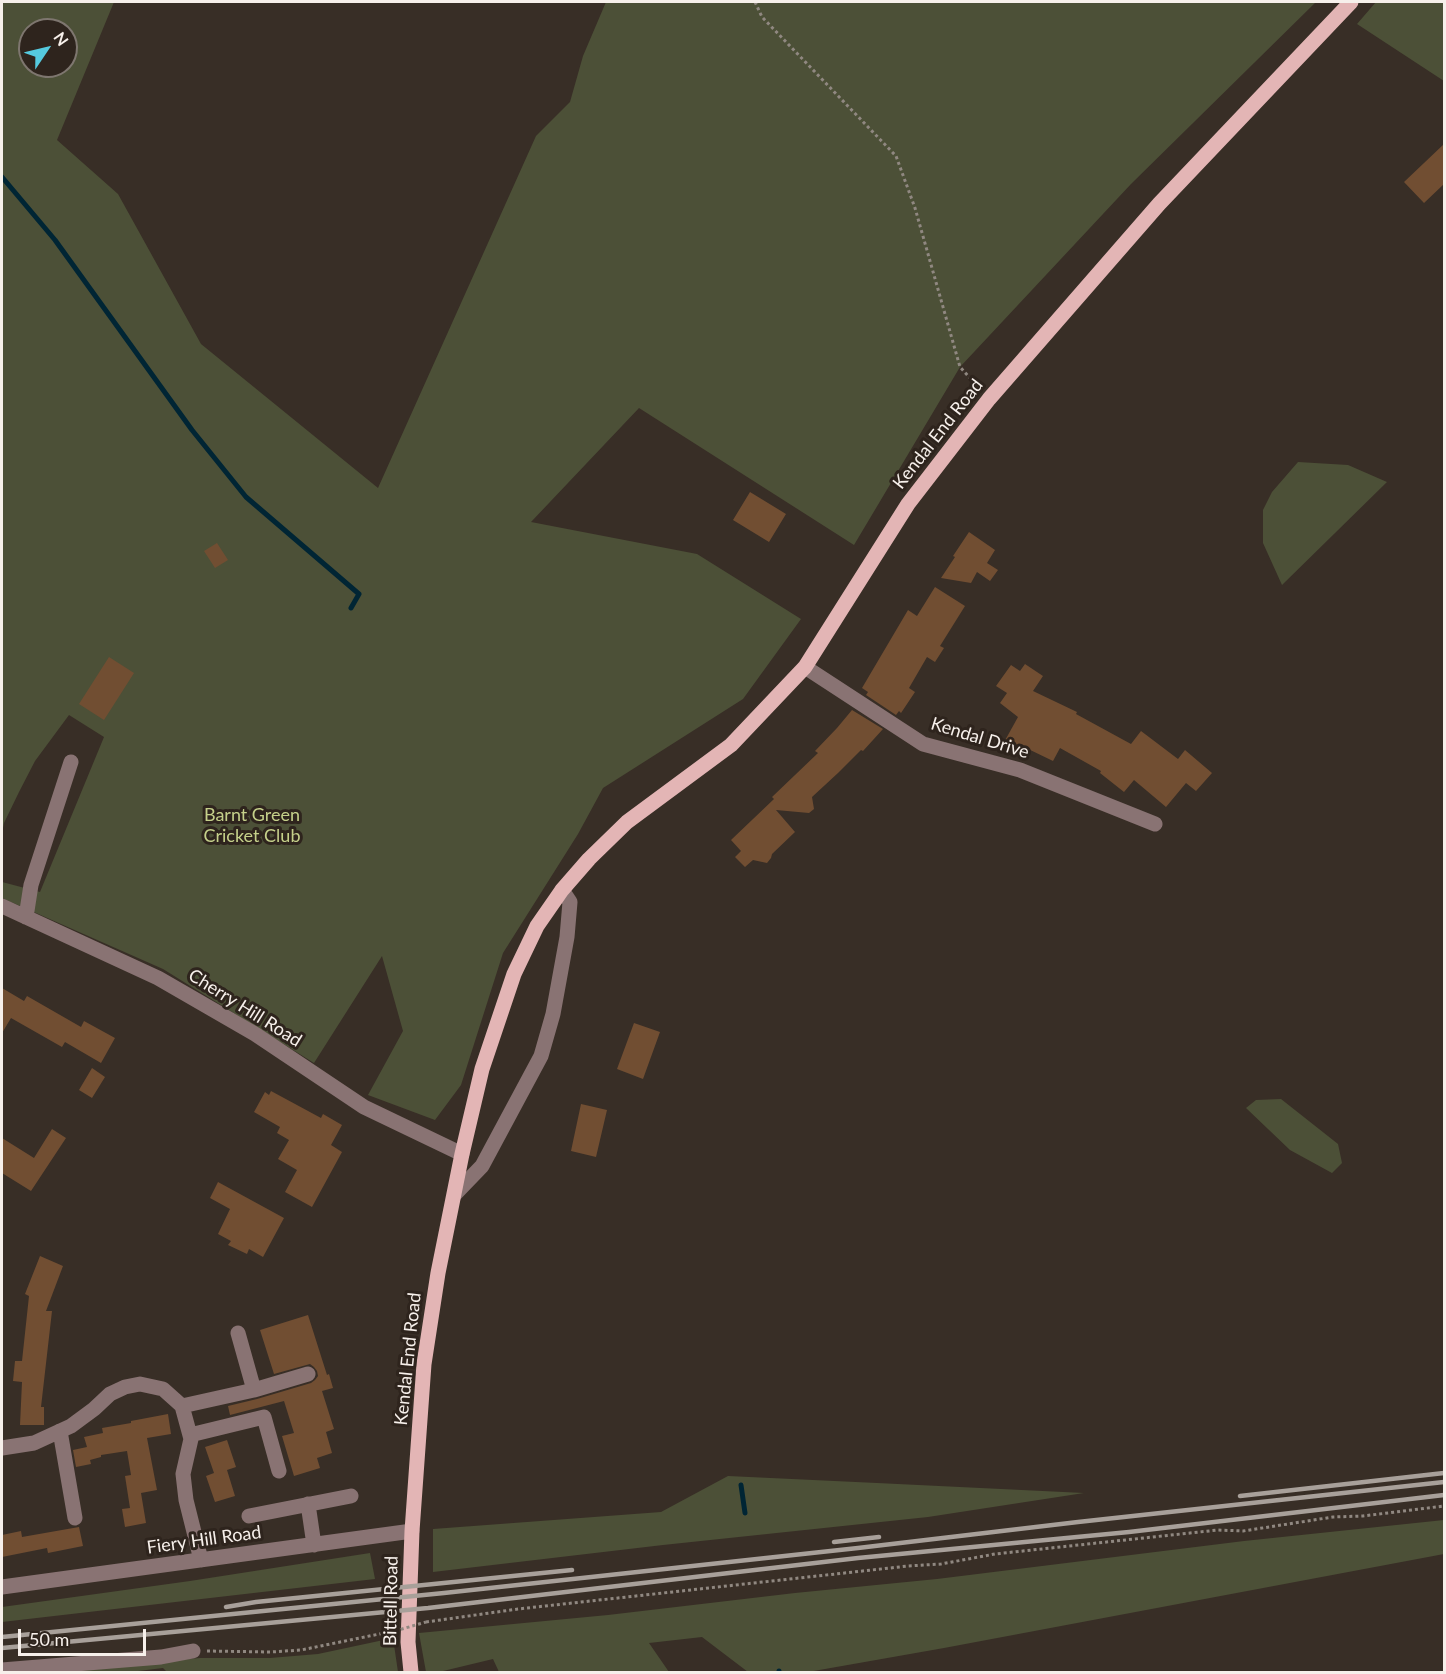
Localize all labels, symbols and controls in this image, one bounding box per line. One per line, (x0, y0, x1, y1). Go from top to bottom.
north arrow (18, 18, 78, 78)
text: N (50, 28, 73, 49)
street label: Kendal End Road (888, 375, 988, 493)
street label: Kendal Drive (928, 713, 1032, 763)
park label: Barnt Green Cricket Club (204, 804, 300, 846)
street label: Cherry Hill Road (184, 965, 306, 1051)
street label: Kendal End Road (390, 1292, 426, 1426)
street label: Fiery Hill Road (145, 1521, 263, 1559)
street label: Bittell Road (379, 1556, 403, 1646)
scale bar (21, 1617, 148, 1655)
text: 50 m (29, 1628, 69, 1650)

